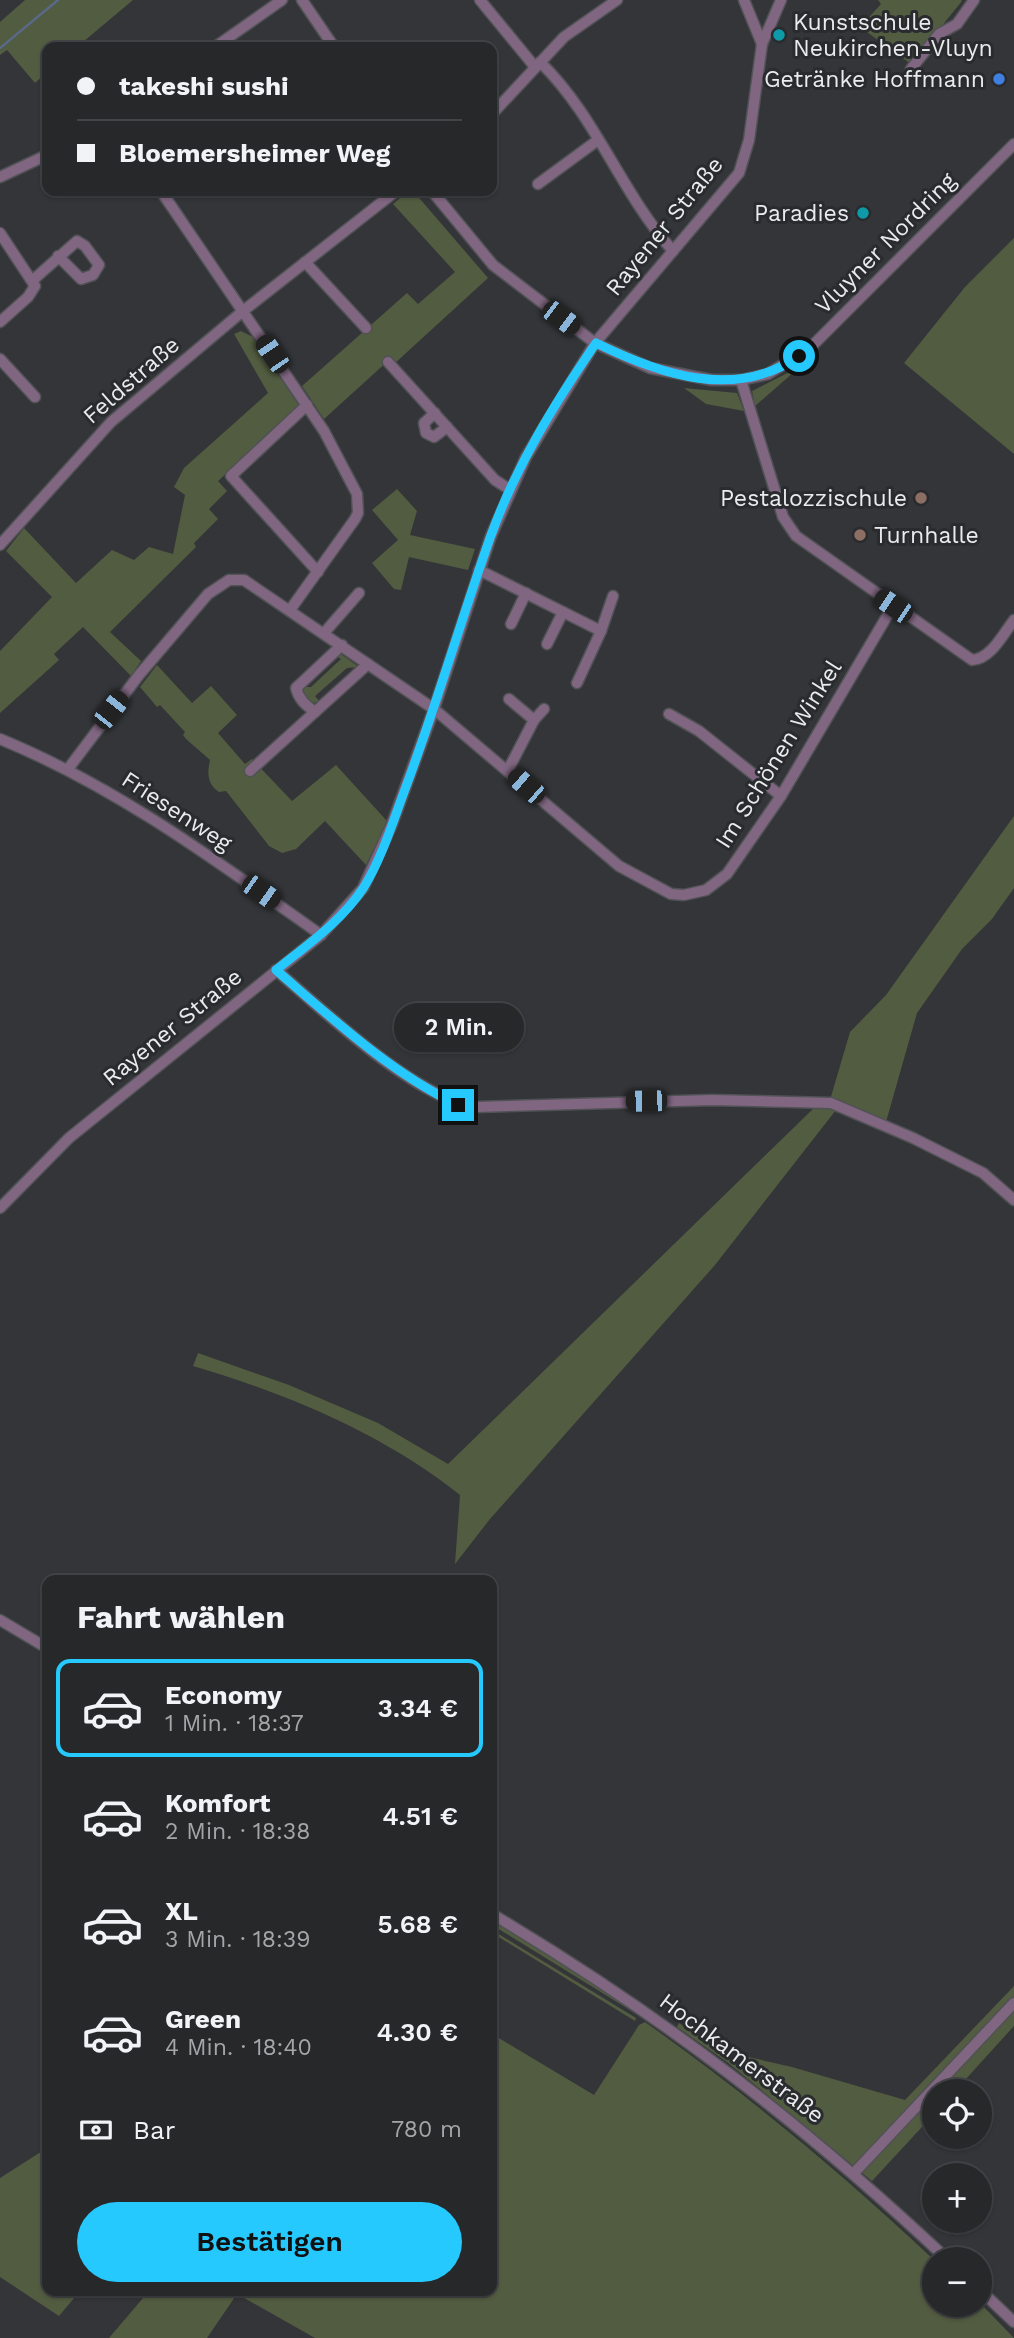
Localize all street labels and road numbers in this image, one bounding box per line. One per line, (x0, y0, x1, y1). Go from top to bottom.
street label: Rayener Straße (600, 151, 729, 301)
street label: Vluyner Nordring (809, 167, 962, 319)
street label: Feldstraße (78, 331, 185, 430)
street label: Im Schönen Winkel (710, 655, 847, 853)
street label: Friesenweg (117, 766, 237, 857)
street label: Rayener Straße (97, 963, 247, 1092)
street label: Hochkamerstraße (654, 1988, 829, 2129)

